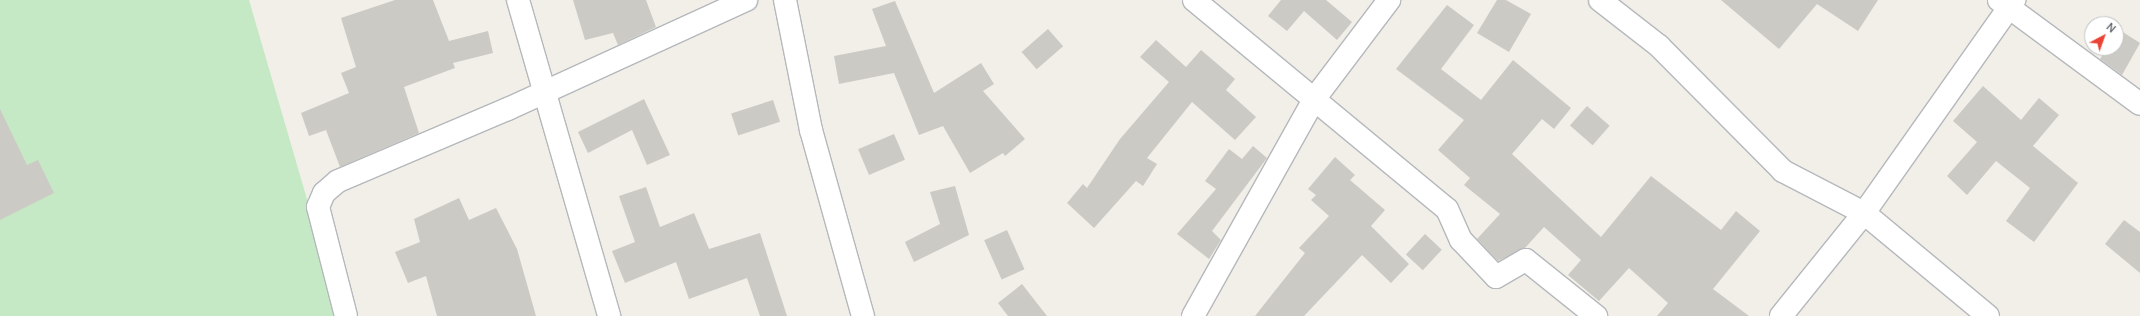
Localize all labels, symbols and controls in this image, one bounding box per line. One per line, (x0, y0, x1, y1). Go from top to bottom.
north arrow (2084, 16, 2124, 56)
text: N (2104, 19, 2119, 36)

